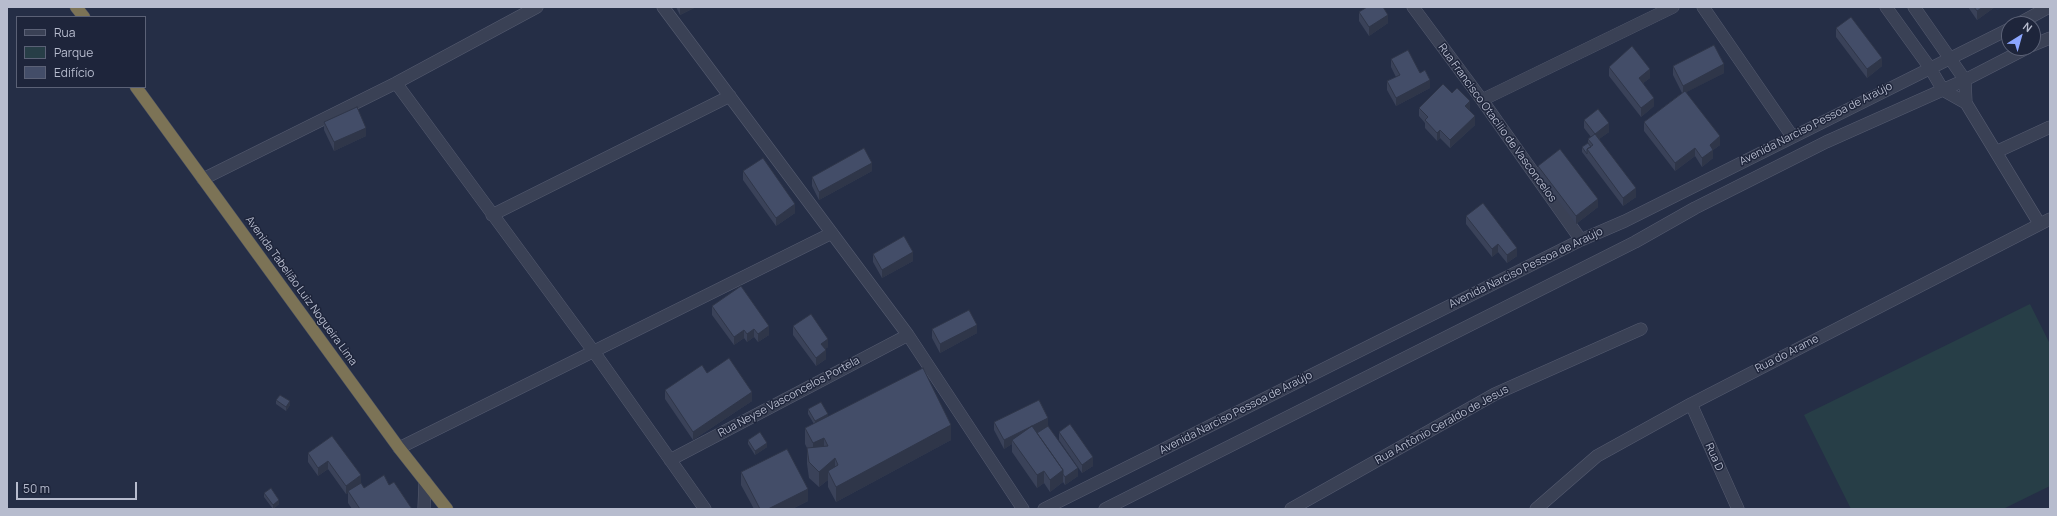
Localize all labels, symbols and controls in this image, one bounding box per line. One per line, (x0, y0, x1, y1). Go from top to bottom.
legend (16, 16, 146, 88)
north arrow (2001, 16, 2041, 56)
text: N (2020, 18, 2036, 35)
text: Rua (54, 24, 75, 41)
street label: Rua Francisco Otacilio de Vasconcelos (1435, 41, 1559, 205)
text: Parque (54, 44, 93, 61)
text: Edifício (54, 64, 94, 81)
street label: Avenida Narciso Pessoa de Araújo (1737, 80, 1895, 168)
street label: Avenida Tabelião Luiz Nogueira Lima (242, 214, 360, 368)
street label: Avenida Narciso Pessoa de Araújo (1447, 225, 1605, 311)
street label: Rua do Arame (1753, 332, 1821, 376)
street label: Rua Neyse Vasconcelos Portela (716, 354, 862, 440)
street label: Avenida Narciso Pessoa de Araújo (1157, 369, 1315, 457)
street label: Rua Antônio Geraldo de Jesus (1373, 383, 1511, 467)
street label: Rua D (1702, 441, 1726, 473)
scale bar (18, 474, 139, 500)
text: 50 m (23, 480, 50, 497)

